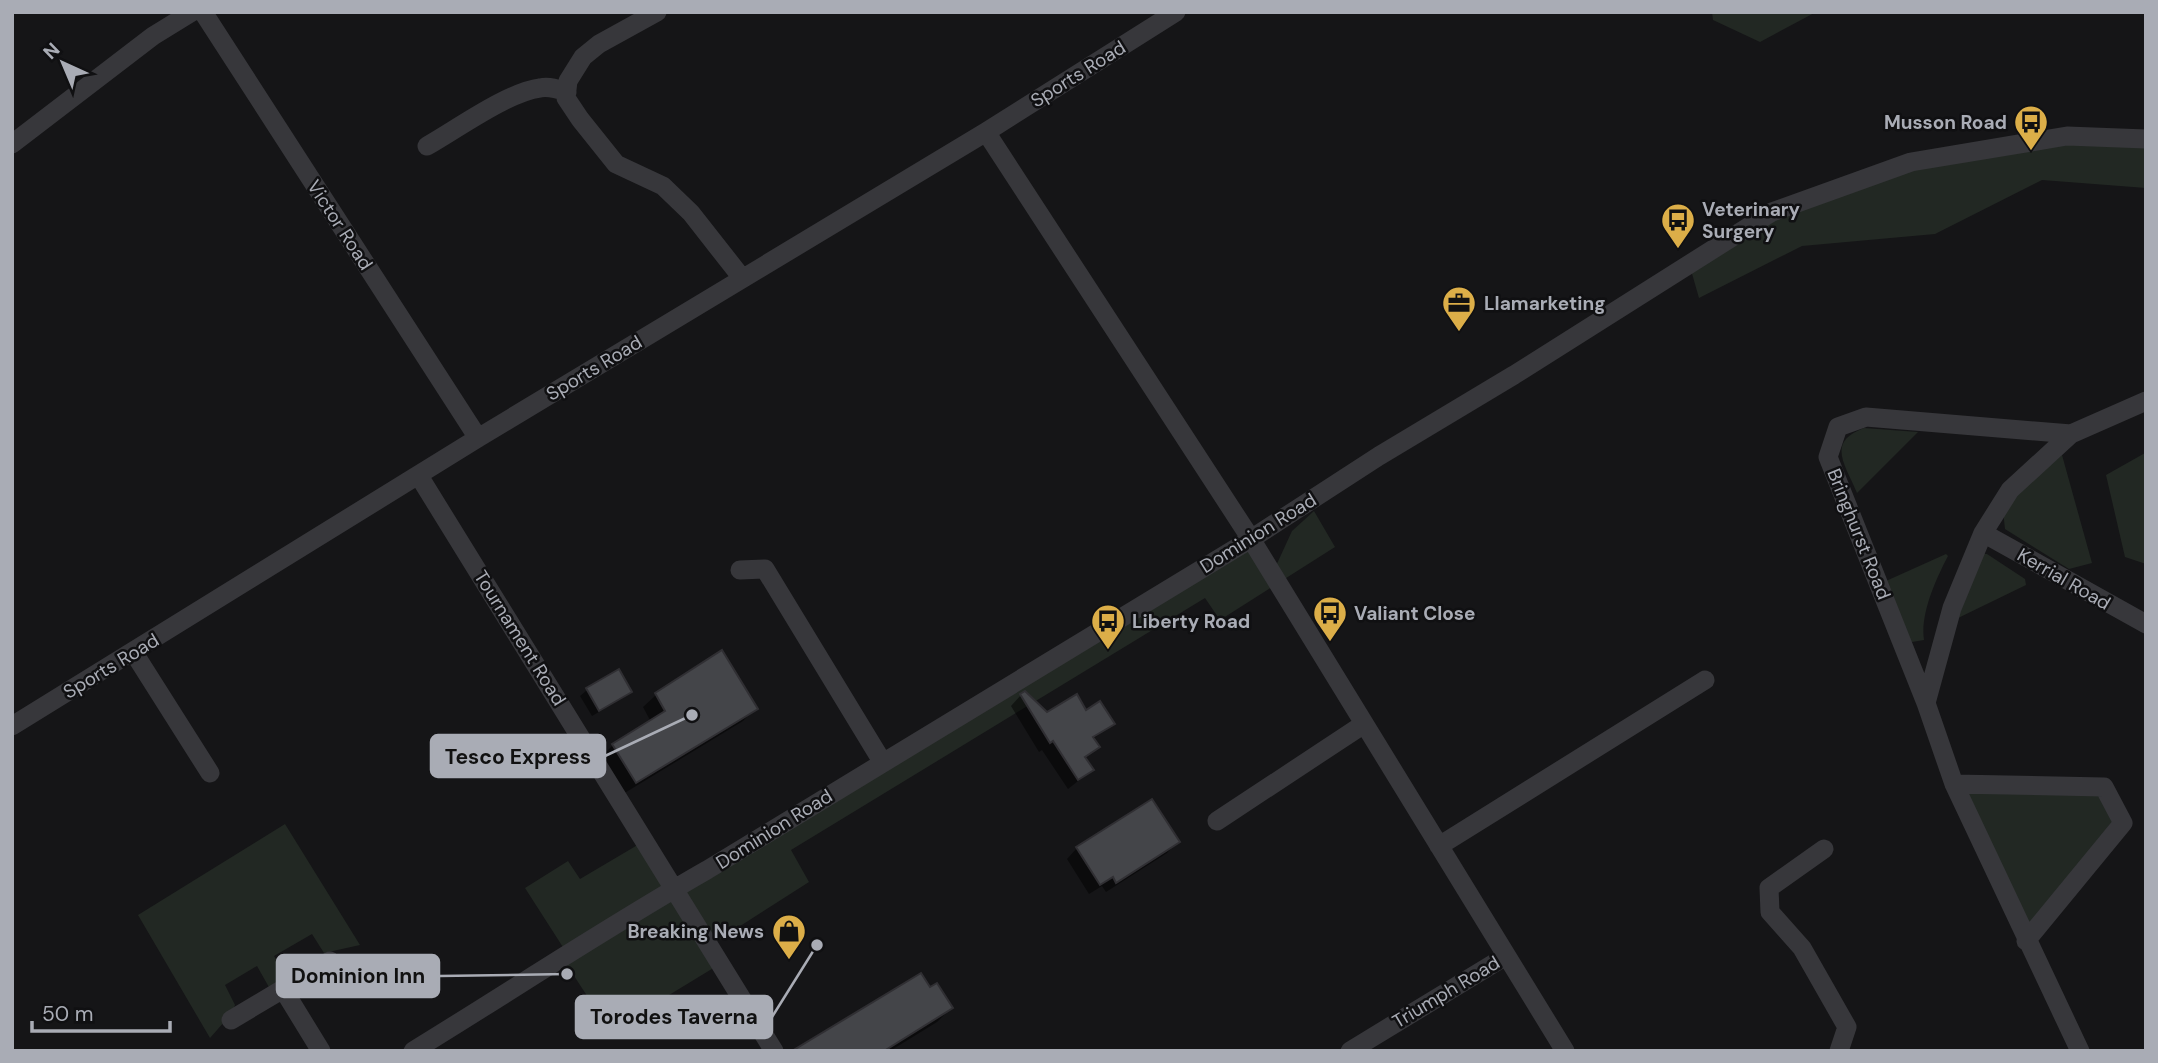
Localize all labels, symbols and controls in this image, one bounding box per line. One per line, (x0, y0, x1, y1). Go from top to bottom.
north arrow (28, 28, 98, 98)
street label: Sports Road (1026, 35, 1130, 113)
text: N (38, 37, 65, 65)
bus stop icon: Musson Road (2012, 103, 2050, 152)
place label: Musson Road (1884, 110, 2007, 135)
street label: Victor Road (302, 175, 378, 275)
place label: Veterinary Surgery (1702, 197, 1801, 244)
bus stop icon: Veterinary Surgery (1659, 201, 1697, 250)
office icon: Llamarketing (1440, 284, 1478, 333)
place label: Llamarketing (1484, 291, 1606, 316)
street label: Sports Road (541, 330, 647, 406)
street label: Bringhurst Road (1821, 465, 1897, 603)
street label: Dominion Road (1195, 487, 1321, 579)
street label: Kerrial Road (2013, 542, 2115, 616)
street label: Tournament Road (468, 566, 572, 710)
bus stop icon: Valiant Close (1311, 594, 1349, 643)
place label: Valiant Close (1354, 601, 1475, 626)
bus stop icon: Liberty Road (1089, 602, 1127, 651)
place label: Liberty Road (1132, 609, 1250, 634)
street label: Sports Road (58, 628, 164, 704)
callout: Tesco Express (431, 735, 605, 777)
text: Tesco Express (445, 743, 591, 771)
street label: Dominion Road (711, 783, 837, 875)
shop icon: Breaking News (770, 912, 808, 961)
place label: Breaking News (627, 919, 764, 944)
street label: Triumph Road (1388, 950, 1504, 1034)
callout: Dominion Inn (277, 955, 439, 997)
text: Dominion Inn (291, 962, 425, 990)
scale bar (32, 990, 170, 1034)
callout: Torodes Taverna (576, 996, 772, 1038)
text: 50 m (42, 1000, 93, 1028)
text: Torodes Taverna (590, 1003, 758, 1031)

